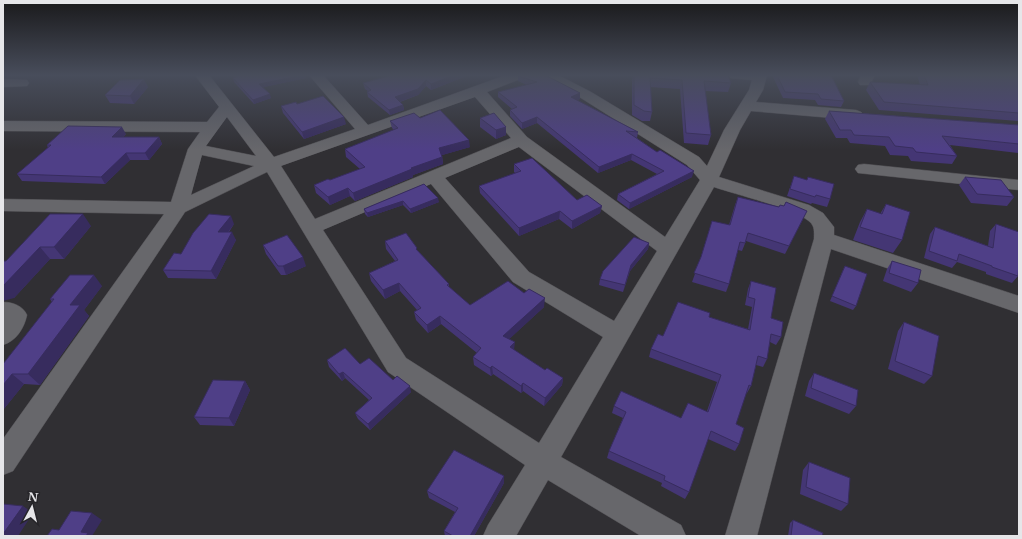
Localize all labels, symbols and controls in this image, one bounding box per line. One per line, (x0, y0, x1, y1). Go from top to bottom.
north arrow (12, 487, 52, 527)
text: N (27, 489, 40, 505)

